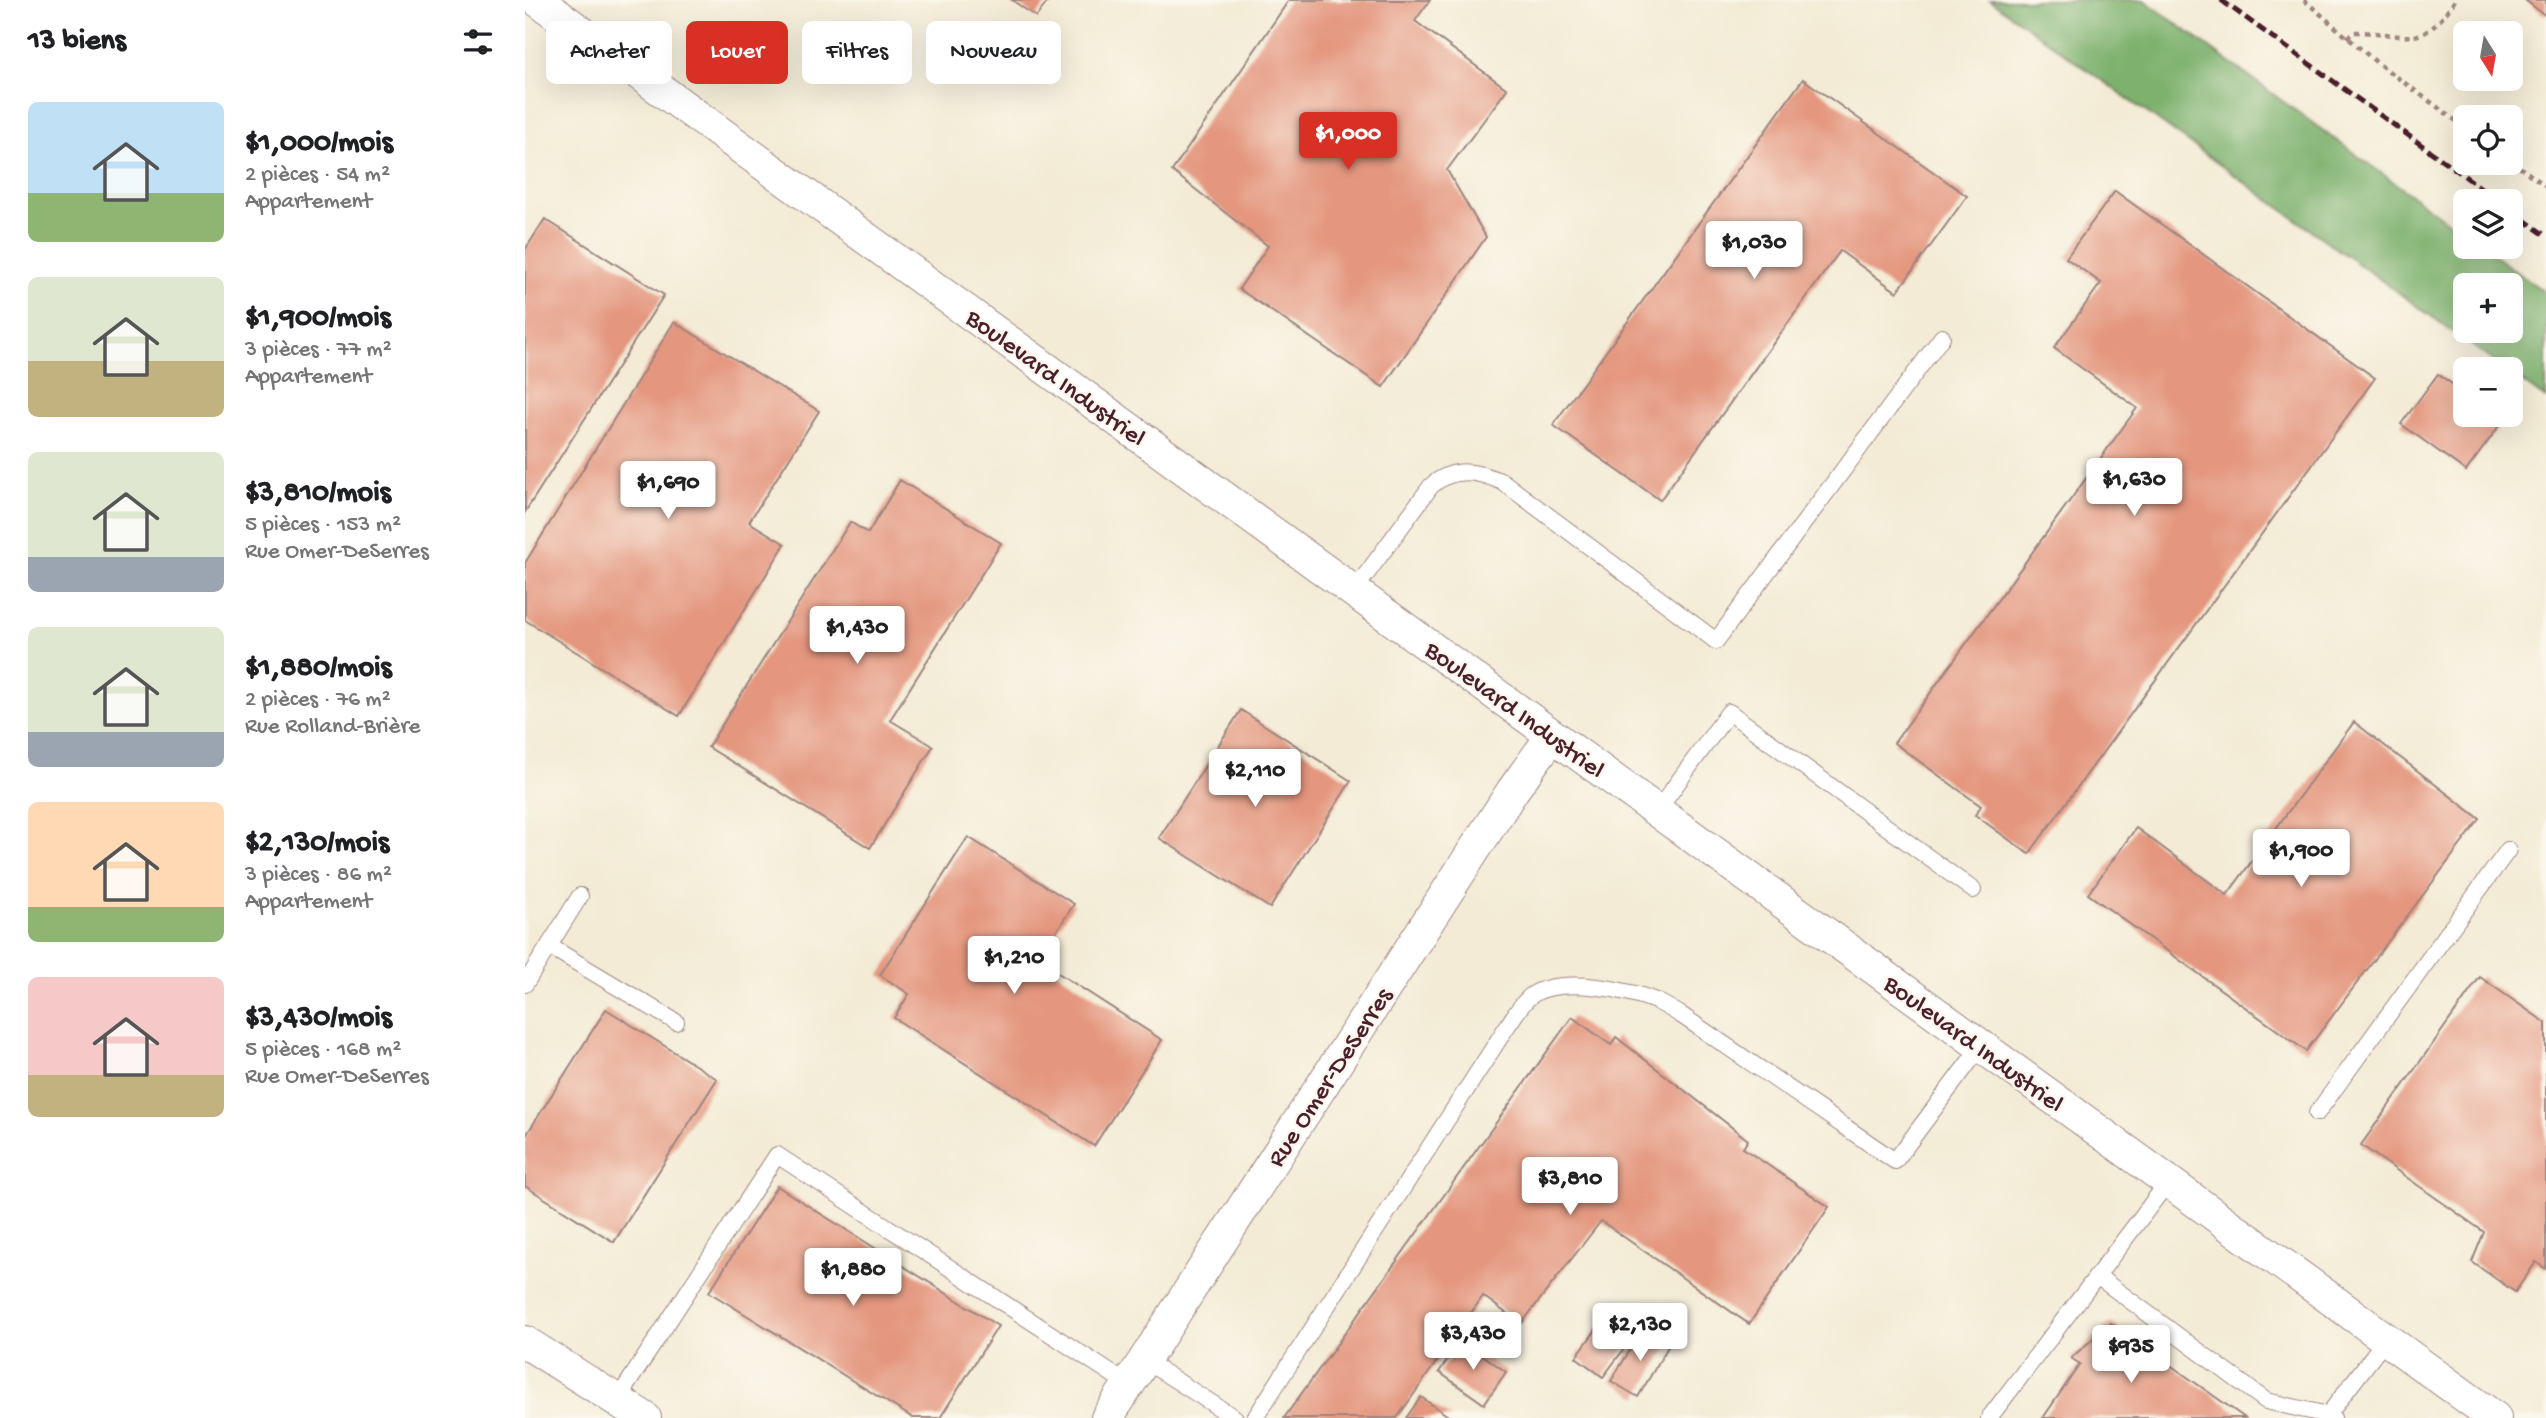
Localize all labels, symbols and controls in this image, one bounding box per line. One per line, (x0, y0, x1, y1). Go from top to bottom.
chip: Acheter (546, 21, 672, 84)
chip: Louer (686, 21, 788, 84)
chip: Filtres (802, 21, 912, 84)
chip: Nouveau (926, 21, 1061, 84)
north arrow (2453, 21, 2523, 91)
map controls (2453, 21, 2523, 427)
icon: filters (459, 23, 497, 61)
text: 13 biens (28, 25, 126, 60)
button: locate (2453, 105, 2523, 175)
pin: $1,000 (1291, 113, 1405, 172)
text: $1,000 (1315, 121, 1381, 148)
text: $1,000/mois (245, 127, 393, 162)
icon: home (84, 130, 168, 214)
text: 2 pièces · 54 m² (245, 162, 390, 189)
text: Appartement (245, 189, 372, 216)
button: layers (2453, 189, 2523, 259)
pin: $1,030 (1697, 222, 1811, 281)
text: $1,030 (1722, 230, 1786, 257)
button: + (2453, 273, 2523, 343)
text: $1,900/mois (245, 302, 391, 337)
street label: Boulevard Industriel (958, 303, 1150, 455)
icon: home (84, 305, 168, 389)
text: 3 pièces · 77 m² (245, 337, 392, 364)
button: − (2453, 357, 2523, 427)
text: Appartement (245, 364, 372, 391)
pin: $1,630 (2077, 458, 2191, 518)
pin: $1,690 (611, 462, 725, 521)
text: $1,630 (2102, 467, 2166, 494)
text: $1,690 (636, 470, 700, 497)
text: $3,810/mois (245, 477, 391, 512)
icon: home (84, 480, 168, 564)
text: 5 pièces · 153 m² (245, 512, 401, 539)
text: Rue Omer-DeSerres (245, 539, 429, 566)
pin: $1,430 (800, 606, 914, 666)
text: $1,430 (826, 615, 888, 642)
street label: Boulevard Industriel (1417, 635, 1609, 787)
text: $1,880/mois (245, 652, 392, 687)
icon: home (84, 655, 168, 739)
text: 2 pièces · 76 m² (245, 687, 391, 714)
text: Rue Rolland-Brière (245, 714, 420, 741)
pin: $2,110 (1198, 750, 1312, 809)
text: $2,110 (1225, 758, 1285, 785)
text: $2,130/mois (245, 827, 389, 862)
icon: home (84, 830, 168, 914)
pin: $1,900 (2244, 830, 2358, 889)
text: $1,900 (2269, 838, 2333, 865)
text: 3 pièces · 86 m² (245, 862, 392, 889)
text: Appartement (245, 889, 372, 916)
pin: $1,210 (957, 936, 1071, 996)
text: $1,210 (984, 945, 1044, 972)
street label: Boulevard Industriel (1876, 969, 2068, 1121)
street label: Rue Omer-DeSerres (1262, 982, 1402, 1174)
text: $3,430/mois (245, 1002, 392, 1037)
icon: home (84, 1005, 168, 1089)
text: 5 pièces · 168 m² (245, 1037, 401, 1064)
text: Rue Omer-DeSerres (245, 1064, 429, 1091)
pin: $3,810 (1513, 1158, 1627, 1217)
text: $3,810 (1538, 1166, 1602, 1193)
pin: $1,880 (796, 1248, 910, 1308)
text: $1,880 (820, 1257, 886, 1284)
pin: $2,130 (1583, 1304, 1697, 1363)
pin: $3,430 (1416, 1312, 1530, 1372)
text: $2,130 (1608, 1312, 1672, 1339)
text: $3,430 (1440, 1321, 1506, 1348)
pin: $935 (2090, 1326, 2172, 1385)
text: $935 (2108, 1334, 2154, 1361)

